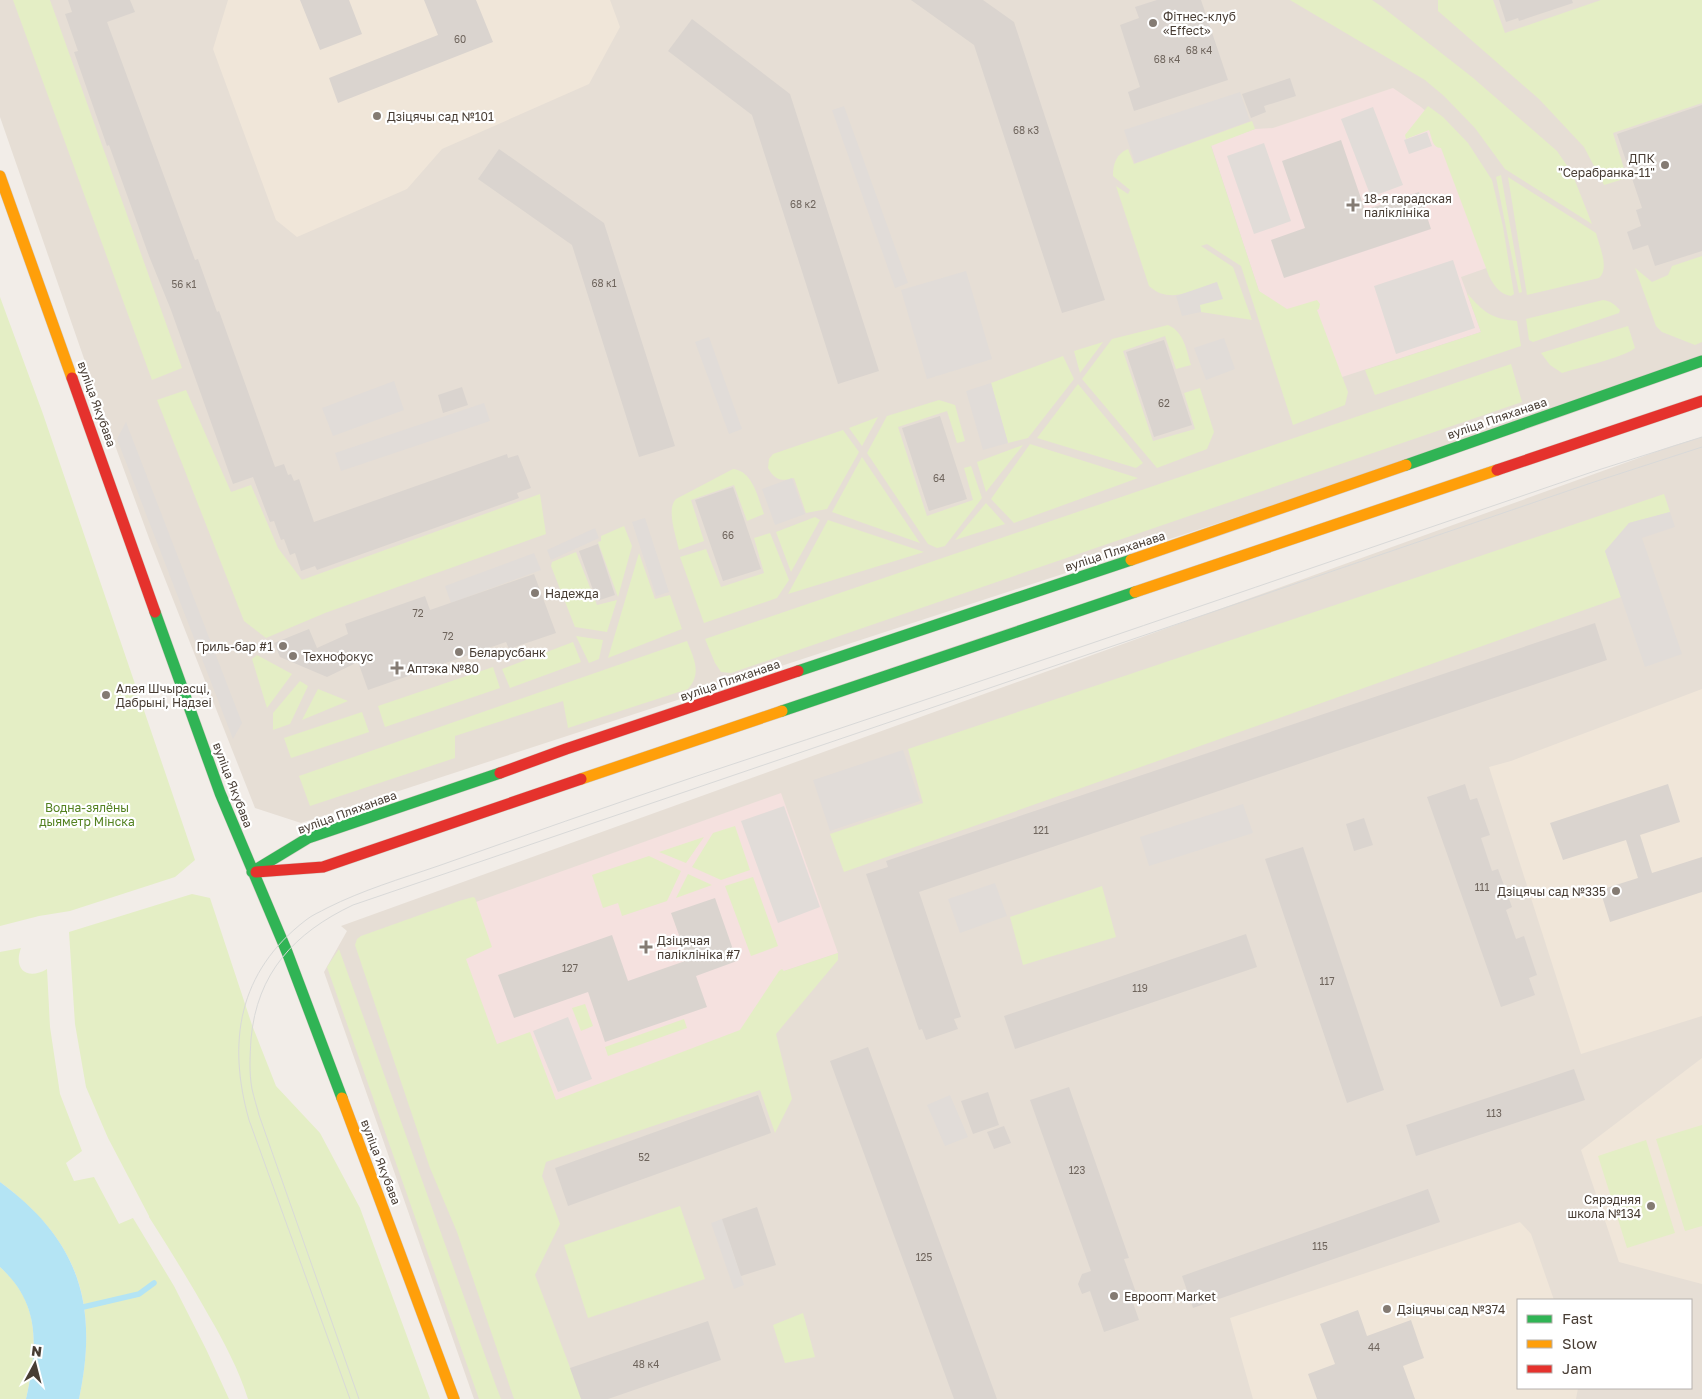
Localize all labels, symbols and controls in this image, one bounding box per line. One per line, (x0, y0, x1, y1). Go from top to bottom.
place label: Фітнес-клуб «Effect» (1163, 9, 1236, 38)
marker: Фітнес-клуб «Effect» (1147, 17, 1159, 29)
house number: 60 (454, 33, 466, 45)
house number: 68 к4 (1186, 44, 1212, 56)
house number: 68 к4 (1154, 53, 1180, 65)
place label: Дзіцячы сад №101 (387, 109, 494, 124)
marker: Дзіцячы сад №101 (371, 110, 383, 122)
house number: 68 к3 (1013, 124, 1039, 136)
place label: ДПК "Серабранка-11" (1558, 151, 1656, 180)
marker: ДПК "Серабранка-11" (1659, 159, 1671, 171)
place label: 18-я гарадская паліклініка (1364, 191, 1452, 220)
house number: 68 к2 (790, 198, 816, 210)
marker: 18-я гарадская паліклініка (1346, 198, 1360, 212)
house number: 68 к1 (591, 277, 617, 289)
house number: 56 к1 (172, 278, 197, 290)
street label: вуліца Якубава (75, 359, 119, 449)
street label: вуліца Пляханава (1445, 394, 1549, 442)
house number: 62 (1158, 397, 1170, 409)
house number: 64 (933, 472, 945, 484)
street label: вуліца Пляханава (1063, 528, 1167, 574)
house number: 66 (722, 529, 734, 541)
place label: Надежда (545, 586, 599, 601)
marker: Надежда (529, 587, 541, 599)
house number: 72 (412, 607, 424, 619)
house number: 72 (442, 630, 454, 642)
place label: Гриль-бар #1 (196, 639, 273, 654)
marker: Гриль-бар #1 (277, 640, 289, 652)
place label: Беларусбанк (469, 645, 546, 660)
marker: Беларусбанк (453, 646, 465, 658)
place label: Технофокус (303, 649, 374, 664)
marker: Технофокус (287, 650, 299, 662)
street label: вуліца Пляханава (678, 656, 782, 704)
place label: Аптэка №80 (407, 661, 479, 676)
marker: Аптэка №80 (391, 662, 403, 674)
place label: Алея Шчырасці, Дабрыні, Надзеі (116, 681, 212, 710)
marker: Алея Шчырасці, Дабрыні, Надзеі (100, 689, 112, 701)
street label: вуліца Якубава (210, 740, 256, 830)
street label: вуліца Пляханава (295, 787, 399, 837)
park label: Водна-зялёны дыяметр Мінска (39, 800, 135, 829)
house number: 121 (1033, 824, 1049, 836)
house number: 111 (1475, 881, 1489, 893)
place label: Дзіцячы сад №335 (1497, 884, 1606, 899)
marker: Дзіцячы сад №335 (1610, 885, 1622, 897)
place label: Дзіцячая паліклініка #7 (657, 933, 740, 962)
marker: Дзіцячая паліклініка #7 (639, 940, 653, 954)
house number: 127 (562, 962, 578, 974)
house number: 117 (1320, 975, 1335, 987)
house number: 119 (1132, 982, 1148, 994)
house number: 113 (1486, 1107, 1502, 1119)
street label: вуліца Якубава (358, 1117, 404, 1207)
house number: 52 (638, 1151, 650, 1163)
house number: 123 (1069, 1164, 1085, 1176)
place label: Сярэдняя школа №134 (1567, 1192, 1641, 1221)
marker: Сярэдняя школа №134 (1645, 1200, 1657, 1212)
house number: 115 (1312, 1240, 1328, 1252)
house number: 125 (916, 1251, 932, 1263)
place label: Евроопт Market (1124, 1289, 1216, 1304)
marker: Евроопт Market (1108, 1290, 1120, 1302)
legend (1517, 1299, 1692, 1389)
place label: Дзіцячы сад №374 (1397, 1302, 1505, 1317)
marker: Дзіцячы сад №374 (1381, 1303, 1393, 1315)
text: Fast (1562, 1309, 1593, 1327)
text: Slow (1562, 1334, 1597, 1352)
north arrow (10, 1339, 60, 1389)
house number: 44 (1368, 1341, 1380, 1353)
text: N (30, 1342, 43, 1360)
house number: 48 к4 (633, 1358, 659, 1370)
text: Jam (1562, 1359, 1592, 1377)

